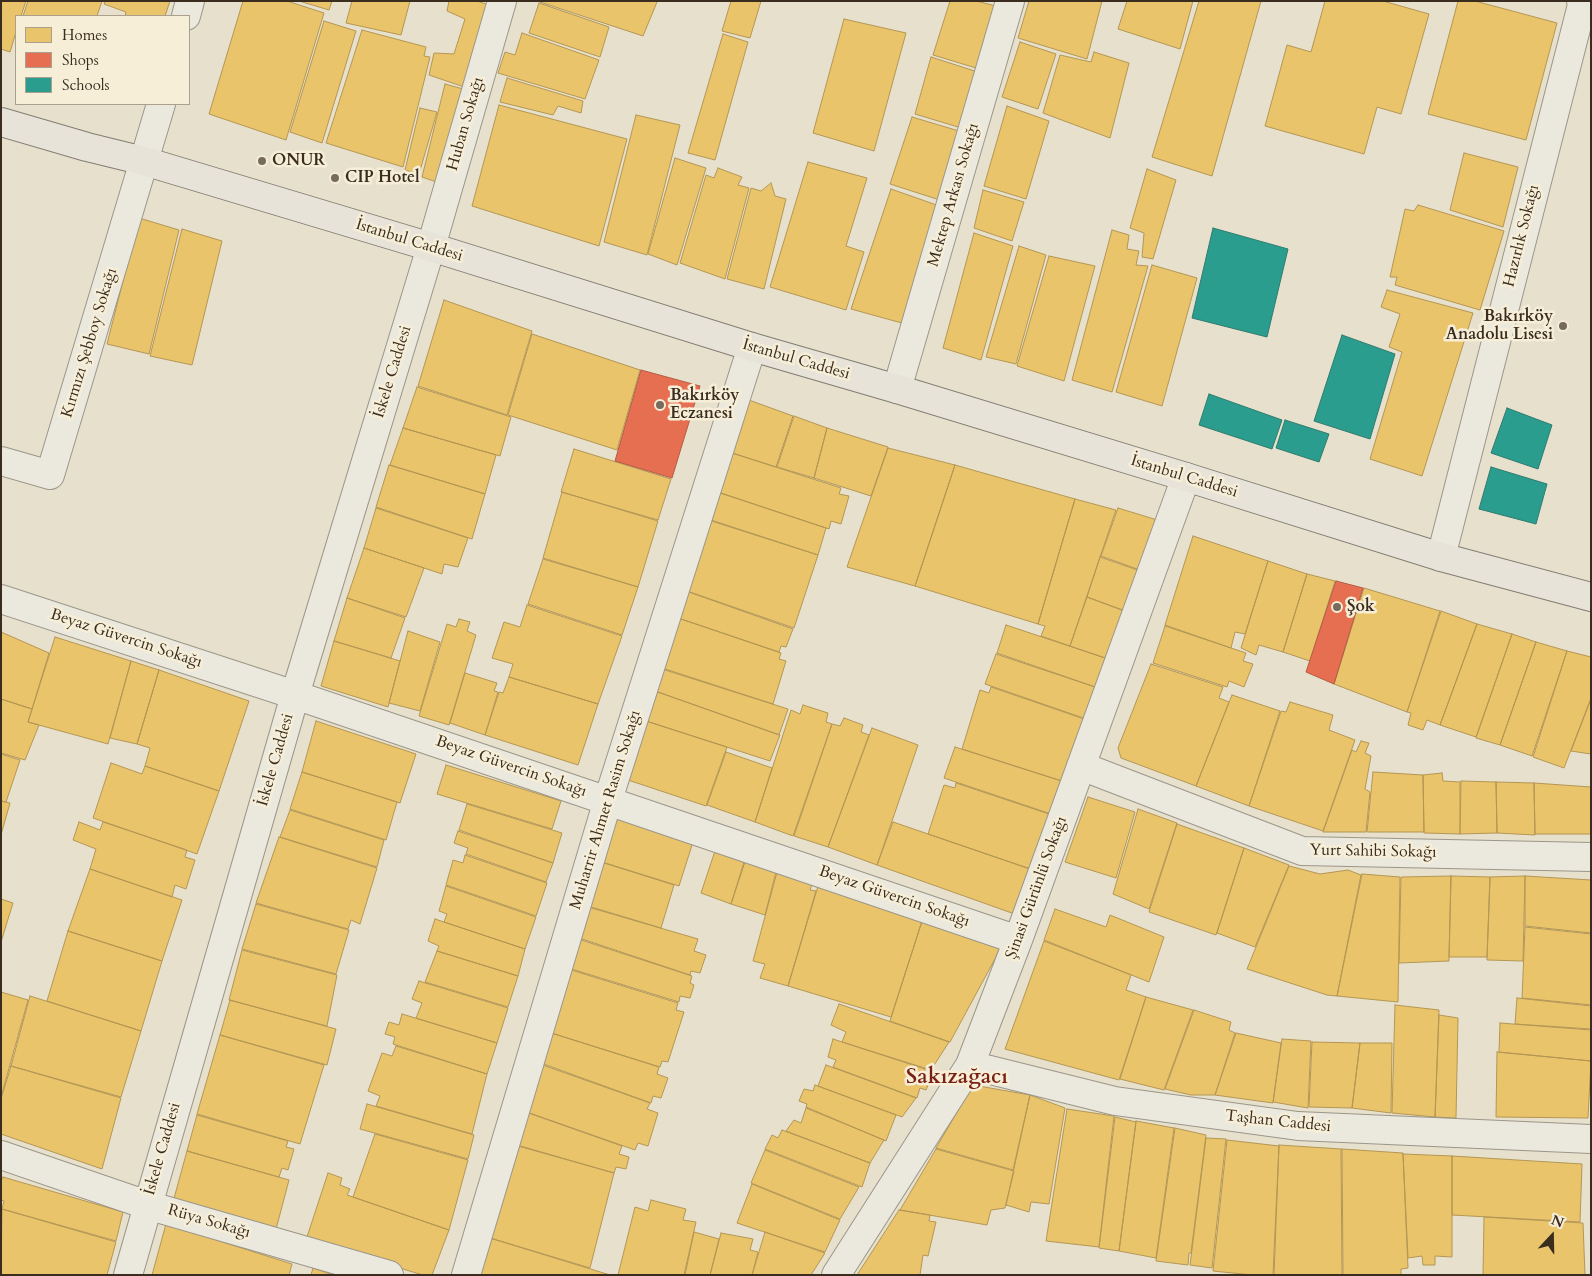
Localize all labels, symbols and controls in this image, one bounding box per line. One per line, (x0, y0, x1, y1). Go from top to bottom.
legend (15, 15, 190, 105)
text: Homes (62, 25, 107, 45)
text: Shops (62, 50, 99, 70)
text: Schools (62, 75, 110, 95)
street label: Huban Sokağı (443, 75, 489, 173)
street label: Mektep Arkası Sokağı (924, 121, 984, 269)
place label: ONUR (272, 151, 325, 171)
marker: ONUR (256, 155, 268, 167)
place label: CIP Hotel (345, 168, 420, 188)
marker: CIP Hotel (329, 172, 341, 184)
street label: Hazırlık Sokağı (1500, 183, 1544, 289)
street label: İstanbul Caddesi (353, 216, 465, 266)
street label: Kırmızı Şebboy Sokağı (58, 266, 122, 420)
place label: Bakırköy Anadolu Lisesi (1446, 307, 1553, 345)
marker: Bakırköy Anadolu Lisesi (1557, 320, 1569, 332)
street label: İskele Caddesi (370, 323, 416, 421)
street label: İstanbul Caddesi (740, 335, 852, 385)
place label: Bakırköy Eczanesi (670, 386, 739, 424)
marker: Bakırköy Eczanesi (654, 399, 666, 411)
street label: İstanbul Caddesi (1128, 452, 1240, 502)
place label: Şok (1347, 597, 1375, 617)
marker: Şok (1331, 601, 1343, 613)
street label: Beyaz Güvercin Sokağı (48, 605, 204, 673)
street label: Muharrir Ahmet Rasim Sokağı (566, 708, 646, 912)
street label: İskele Caddesi (254, 711, 298, 809)
street label: Beyaz Güvercin Sokağı (433, 732, 589, 802)
street label: Şinasi Gürünlü Sokağı (1002, 814, 1072, 962)
street label: Yurt Sahibi Sokağı (1309, 841, 1437, 863)
street label: Beyaz Güvercin Sokağı (816, 862, 972, 932)
district label: Sakızağacı (906, 1065, 1008, 1091)
street label: İskele Caddesi (141, 1100, 185, 1198)
street label: Taşhan Caddesi (1224, 1107, 1332, 1137)
street label: Rüya Sokağı (165, 1201, 253, 1243)
text: N (1548, 1210, 1567, 1233)
north arrow (1527, 1211, 1577, 1261)

